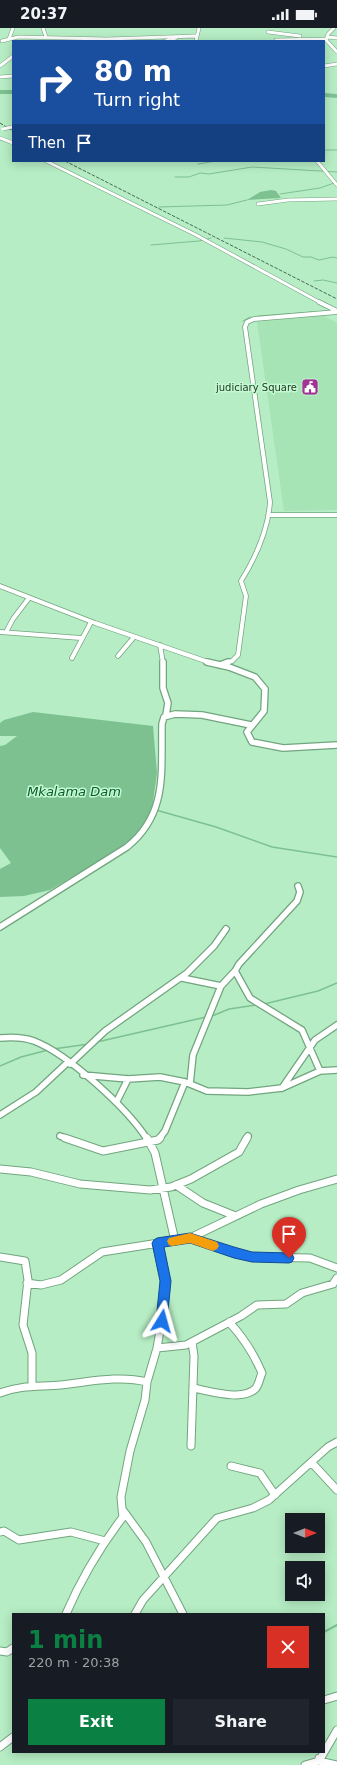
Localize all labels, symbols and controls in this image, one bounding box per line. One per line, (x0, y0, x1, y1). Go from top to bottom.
text: 20:37 (20, 5, 68, 23)
text: 80 m (94, 55, 172, 88)
icon: right (28, 56, 80, 108)
text: Turn right (94, 89, 180, 110)
icon: arrive (73, 132, 95, 154)
text: Then (28, 134, 65, 152)
public building icon: judiciary Square (300, 377, 320, 397)
place label: judiciary Square (215, 382, 297, 393)
water label: Mkalama Dam (27, 784, 121, 799)
pin (272, 1217, 306, 1258)
icon: arrive (278, 1223, 300, 1245)
position arrow (141, 1300, 183, 1342)
north arrow (285, 1513, 325, 1553)
map controls (285, 1513, 325, 1601)
button: sound (285, 1561, 325, 1601)
text: 1 min (28, 1626, 103, 1654)
button: close (267, 1626, 309, 1668)
text: 220 m · 20:38 (28, 1655, 119, 1670)
button: Exit (28, 1699, 165, 1745)
button: Share (173, 1699, 309, 1745)

